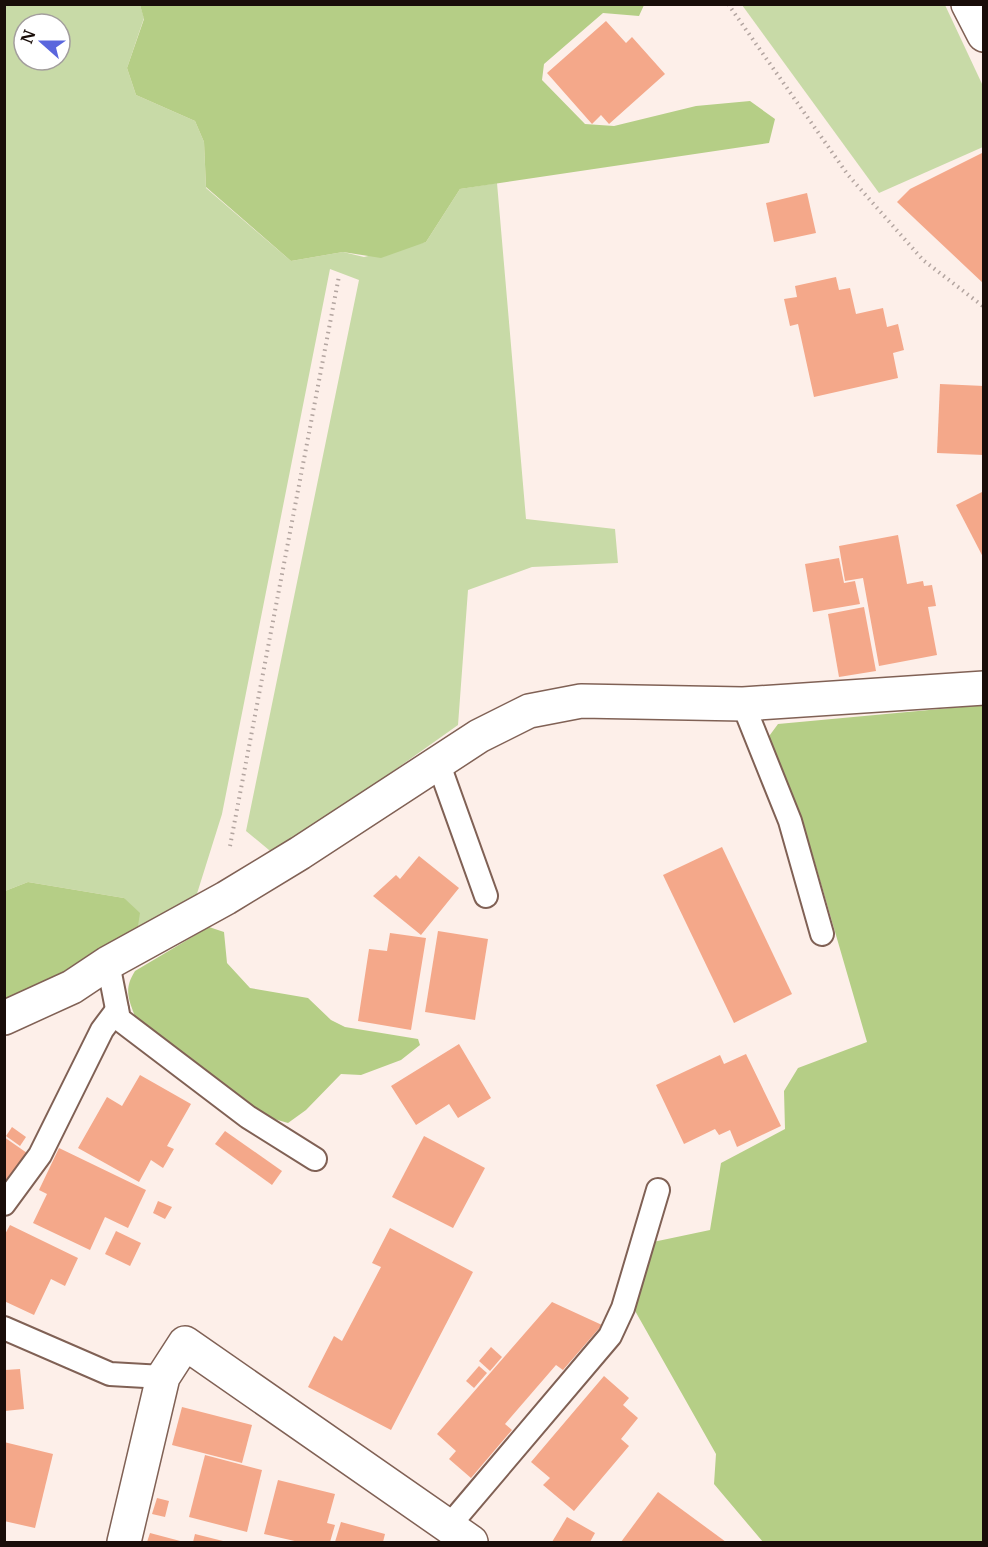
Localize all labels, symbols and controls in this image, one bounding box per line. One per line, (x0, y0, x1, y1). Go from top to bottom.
north arrow (12, 12, 72, 72)
text: N (16, 27, 40, 46)

